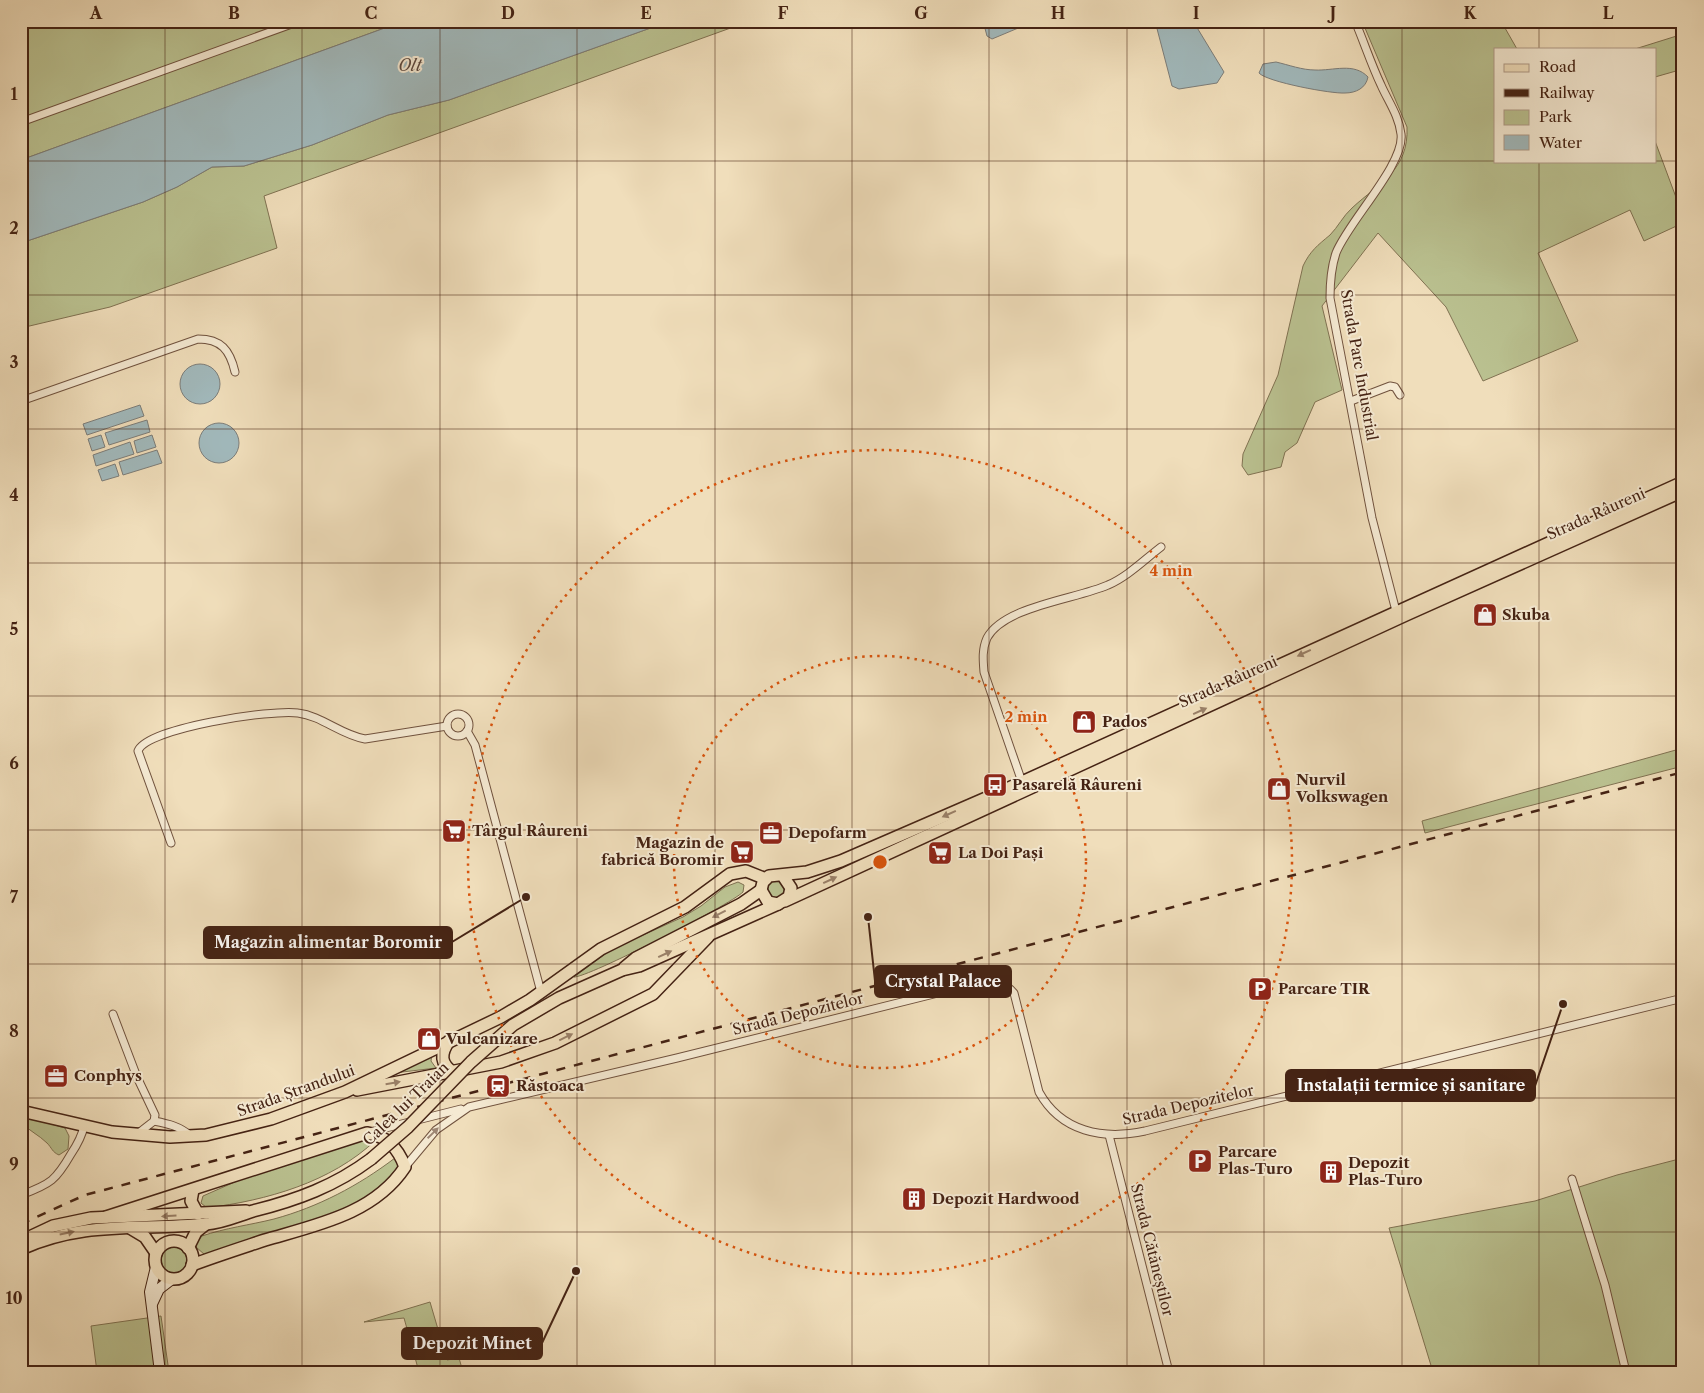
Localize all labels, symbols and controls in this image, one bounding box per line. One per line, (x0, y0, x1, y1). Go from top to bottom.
text: A (89, 3, 103, 23)
text: B (228, 3, 240, 23)
text: C (365, 3, 377, 23)
text: D (501, 3, 515, 23)
text: E (640, 3, 652, 23)
text: F (778, 3, 789, 23)
text: G (914, 3, 928, 23)
text: H (1051, 3, 1065, 23)
text: I (1193, 3, 1200, 23)
text: J (1327, 3, 1336, 23)
text: K (1464, 3, 1478, 23)
text: L (1602, 3, 1614, 23)
legend (1494, 48, 1656, 162)
water label: Olt (398, 55, 423, 75)
text: Road (1539, 57, 1576, 76)
text: Railway (1539, 83, 1595, 102)
text: 1 (10, 84, 18, 104)
text: Park (1539, 107, 1573, 126)
text: Water (1538, 133, 1583, 152)
text: 2 (9, 218, 19, 238)
street label: Strada Parc Industrial (1337, 288, 1382, 443)
text: 3 (9, 352, 19, 372)
street label: Strada Râureni (1544, 483, 1648, 544)
text: 4 (9, 485, 19, 505)
text: 4 min (1149, 561, 1193, 580)
shop icon: Skuba (1472, 602, 1498, 628)
place label: Skuba (1502, 605, 1550, 624)
text: 5 (10, 619, 19, 639)
one-way arrow (1297, 649, 1311, 657)
street label: Strada Râureni (1176, 651, 1280, 712)
one-way arrow (1193, 706, 1207, 714)
text: 2 min (1004, 707, 1048, 726)
shop icon: Pados (1071, 709, 1097, 735)
place label: Pados (1102, 712, 1147, 731)
text: 6 (9, 753, 19, 773)
place label: Nurvil Volkswagen (1295, 770, 1389, 806)
bus stop icon: Pasarelă Râureni (982, 772, 1008, 798)
place label: Pasarelă Râureni (1012, 775, 1143, 794)
shop icon: Nurvil Volkswagen (1266, 776, 1292, 802)
one-way arrow (942, 811, 956, 819)
supermarket icon: Târgul Râureni (441, 818, 467, 844)
office icon: Depofarm (758, 820, 784, 846)
place label: Târgul Râureni (472, 821, 589, 840)
place label: Depofarm (788, 823, 867, 842)
place label: Magazin de fabrică Boromir (601, 833, 725, 869)
supermarket icon: Magazin de fabrică Boromir (729, 839, 755, 865)
supermarket icon: La Doi Pași (927, 840, 953, 866)
place label: La Doi Pași (958, 843, 1044, 862)
centre of rings (871, 853, 889, 871)
one-way arrow (823, 876, 837, 884)
text: 7 (10, 887, 19, 907)
one-way arrow (712, 910, 727, 918)
callout: Magazin alimentar Boromir (204, 927, 452, 958)
text: Magazin alimentar Boromir (214, 932, 442, 952)
one-way arrow (658, 949, 672, 957)
callout: Crystal Palace (875, 966, 1011, 997)
text: Crystal Palace (885, 971, 1002, 991)
parking icon: Parcare TIR (1247, 976, 1273, 1002)
place label: Parcare TIR (1278, 979, 1371, 998)
street label: Strada Depozitelor (730, 988, 866, 1039)
text: 8 (9, 1021, 19, 1041)
shop icon: Vulcanizare (416, 1026, 442, 1052)
place label: Vulcanizare (445, 1029, 538, 1048)
one-way arrow (559, 1033, 573, 1041)
street label: Calea lui Traian (359, 1057, 453, 1149)
street label: Strada Ștrandului (234, 1060, 358, 1121)
office icon: Conphys (43, 1063, 69, 1089)
place label: Conphys (74, 1066, 142, 1085)
callout: Instalații termice și sanitare (1286, 1070, 1535, 1101)
station icon: Răstoaca (485, 1073, 511, 1099)
text: Instalații termice și sanitare (1297, 1075, 1526, 1095)
place label: Răstoaca (516, 1076, 585, 1095)
one-way arrow (386, 1079, 402, 1087)
street label: Strada Depozitelor (1120, 1080, 1256, 1129)
one-way arrow (427, 1127, 439, 1139)
place label: Parcare Plas-Turo (1218, 1142, 1293, 1178)
parking icon: Parcare Plas-Turo (1187, 1148, 1213, 1174)
place label: Depozit Plas-Turo (1348, 1153, 1423, 1189)
text: 9 (9, 1154, 19, 1174)
building icon: Depozit Plas-Turo (1318, 1159, 1344, 1185)
street label: Strada Cătăneștilor (1127, 1182, 1178, 1319)
building icon: Depozit Hardwood (901, 1186, 927, 1212)
place label: Depozit Hardwood (932, 1189, 1080, 1208)
one-way arrow (161, 1212, 177, 1220)
one-way arrow (60, 1229, 75, 1237)
text: 10 (5, 1288, 23, 1308)
callout: Depozit Minet (402, 1328, 542, 1359)
text: Depozit Minet (412, 1333, 532, 1353)

